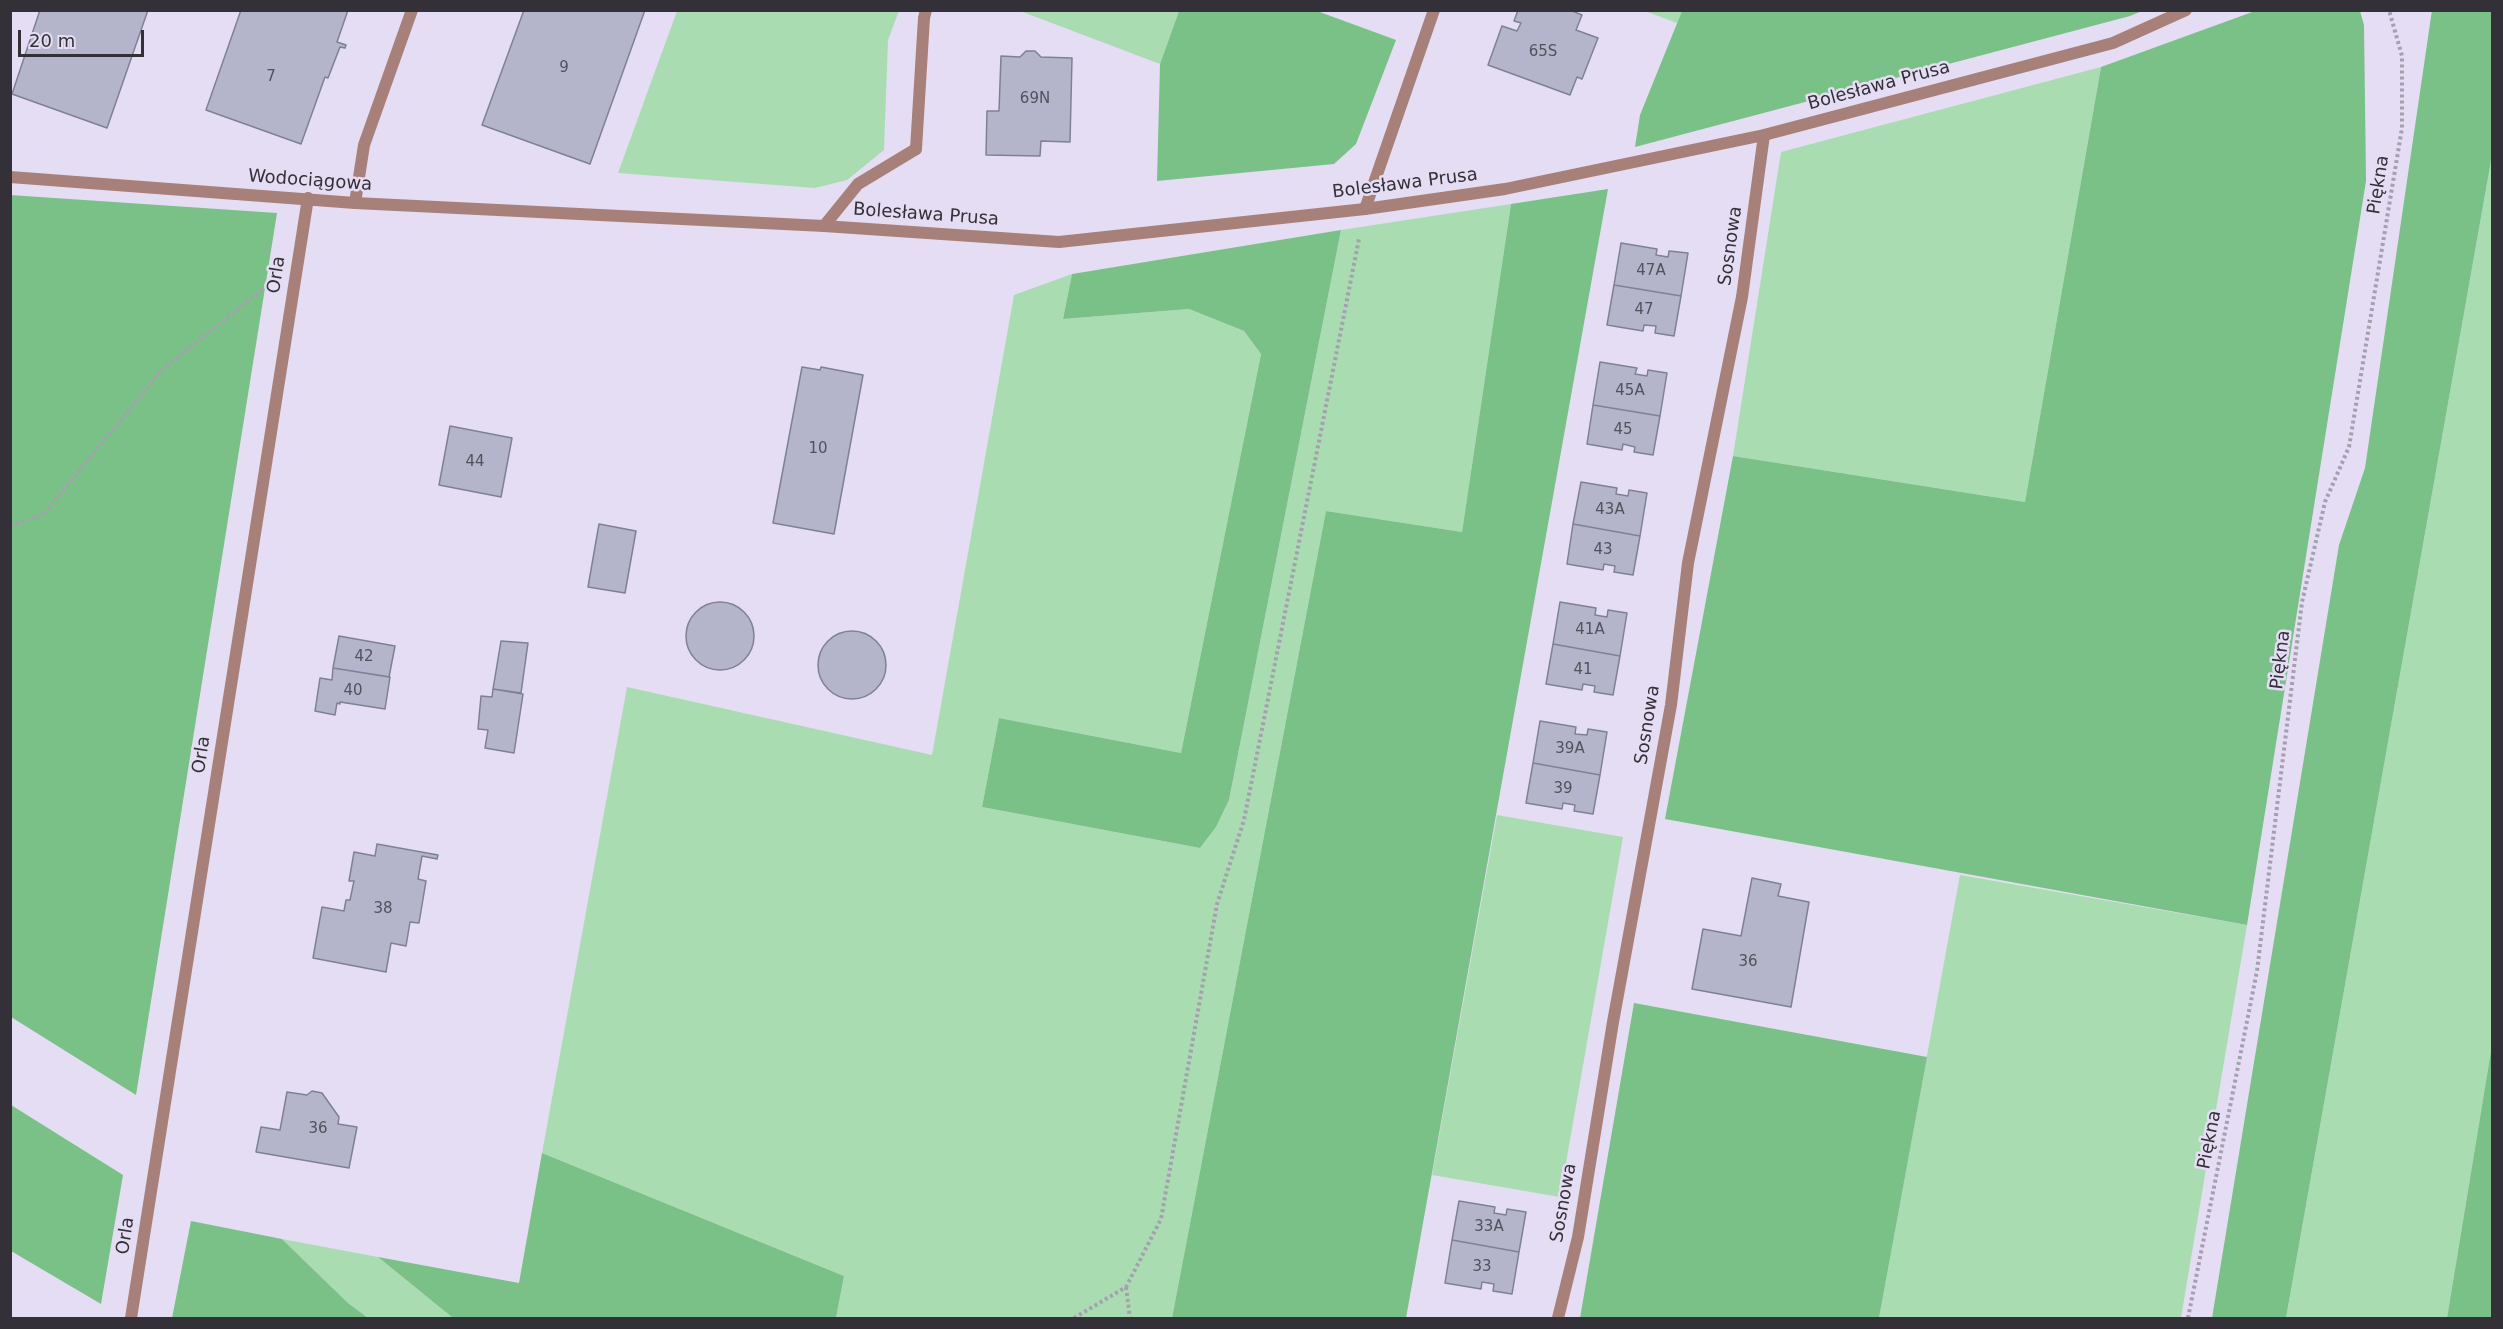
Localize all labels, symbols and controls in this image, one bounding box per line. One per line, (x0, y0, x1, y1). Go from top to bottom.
scale bar (21, 18, 147, 56)
text: 20 m (29, 30, 75, 51)
house number: 65S (1529, 43, 1557, 61)
street label: Bolesława Prusa (1806, 57, 1952, 115)
house number: 9 (559, 59, 569, 77)
house number: 7 (266, 68, 276, 86)
house number: 69N (1020, 90, 1050, 108)
street label: Piękna (2364, 154, 2394, 216)
street label: Bolesława Prusa (1331, 164, 1479, 204)
street label: Wodociągowa (247, 166, 373, 196)
street label: Bolesława Prusa (852, 199, 1000, 231)
street label: Sosnowa (1715, 205, 1747, 287)
street label: Orla (263, 255, 291, 295)
house number: 47A (1636, 262, 1666, 280)
house number: 47 (1634, 301, 1654, 319)
house number: 45A (1615, 382, 1645, 400)
house number: 45 (1613, 421, 1633, 439)
house number: 10 (808, 440, 828, 458)
house number: 44 (465, 453, 485, 471)
house number: 43A (1595, 501, 1625, 519)
house number: 43 (1593, 541, 1613, 559)
house number: 41A (1575, 621, 1605, 639)
street label: Piękna (2267, 629, 2295, 691)
house number: 42 (354, 648, 374, 666)
house number: 41 (1573, 661, 1593, 679)
house number: 40 (343, 682, 363, 700)
street label: Sosnowa (1631, 684, 1665, 766)
street label: Orla (188, 735, 216, 775)
house number: 39A (1555, 740, 1585, 758)
house number: 39 (1553, 780, 1573, 798)
house number: 38 (373, 900, 393, 918)
house number: 36 (1738, 953, 1758, 971)
street label: Piękna (2194, 1109, 2226, 1171)
house number: 36 (308, 1120, 328, 1138)
street label: Sosnowa (1546, 1162, 1582, 1244)
street label: Orla (112, 1216, 140, 1256)
house number: 33A (1474, 1218, 1504, 1236)
house number: 33 (1472, 1258, 1492, 1276)

